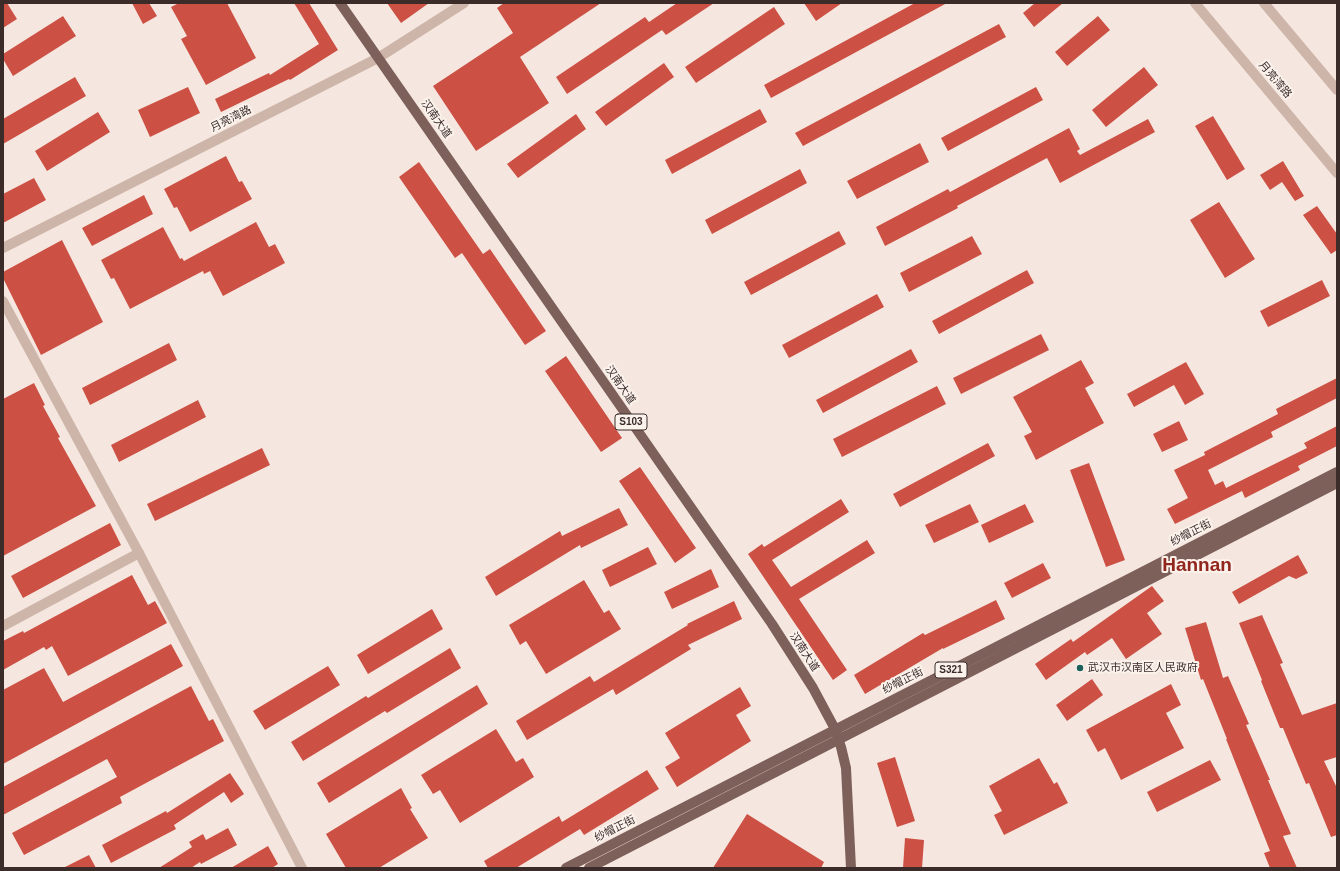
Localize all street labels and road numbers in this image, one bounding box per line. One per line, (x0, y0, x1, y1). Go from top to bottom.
street label: 月亮湾路 (1256, 59, 1294, 101)
street label: 汉南大道 (418, 97, 454, 141)
street label: 月亮湾路 (208, 103, 254, 135)
street label: 汉南大道 (602, 363, 638, 407)
road number: S103 (615, 414, 647, 430)
street label: 纱帽正街 (1168, 517, 1214, 549)
street label: 汉南大道 (786, 630, 822, 674)
road number: S321 (935, 662, 967, 678)
street label: 纱帽正街 (880, 665, 926, 697)
street label: 纱帽正街 (592, 813, 638, 845)

